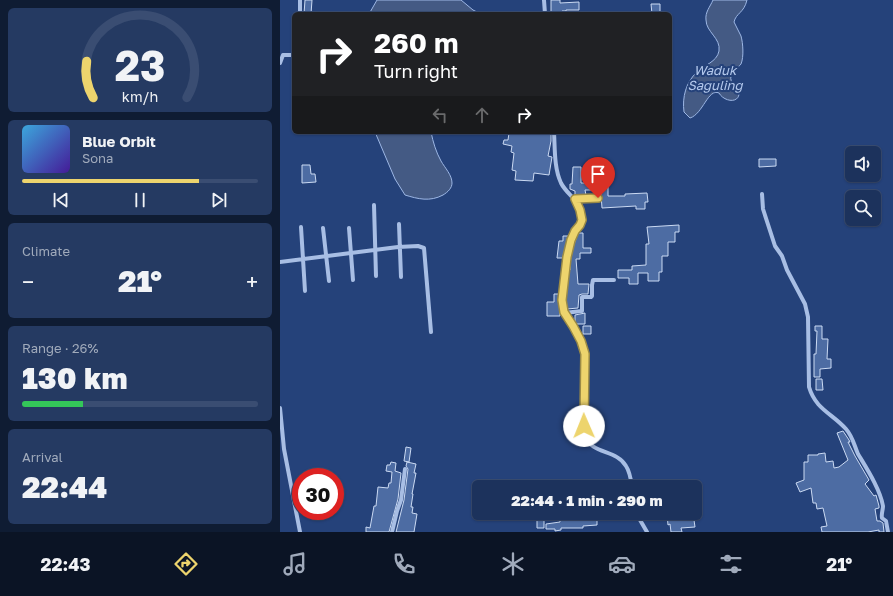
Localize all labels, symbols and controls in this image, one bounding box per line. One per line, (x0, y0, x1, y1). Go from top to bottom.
text: 260 m (374, 26, 459, 59)
icon: right (308, 28, 360, 80)
text: 23 (115, 40, 165, 90)
text: Turn right (374, 60, 458, 82)
water label: Waduk Saguling (687, 62, 744, 93)
text: km/h (122, 88, 158, 105)
icon: left (429, 104, 451, 126)
icon: ahead (471, 104, 493, 126)
icon: right (513, 104, 535, 126)
text: Blue Orbit (82, 132, 156, 150)
map controls (845, 146, 881, 226)
button: sound (845, 146, 881, 182)
text: Sona (82, 150, 113, 166)
pin (581, 157, 615, 198)
icon: arrive (587, 163, 609, 185)
icon: previous (50, 189, 72, 211)
icon: pause (129, 189, 151, 211)
icon: next (208, 189, 230, 211)
button: search (845, 190, 881, 226)
text: Climate (22, 243, 70, 259)
text: 21° (118, 263, 162, 299)
text: − (22, 268, 34, 295)
text: + (246, 268, 258, 295)
text: Range · 26% (22, 340, 98, 356)
text: 130 km (22, 360, 127, 396)
position arrow (563, 405, 605, 447)
text: Arrival (22, 449, 63, 465)
speed limit sign: 30 (292, 468, 344, 520)
text: 22:44 (22, 469, 107, 505)
text: 22:44 · 1 min · 290 m (511, 491, 663, 509)
icon: directions (172, 550, 200, 578)
icon: music (281, 550, 309, 578)
icon: phone (390, 550, 418, 578)
icon: climate (499, 550, 527, 578)
icon: car (608, 550, 636, 578)
icon: filters (717, 550, 745, 578)
text: 22:43 (41, 553, 91, 575)
text: 21° (826, 553, 852, 575)

